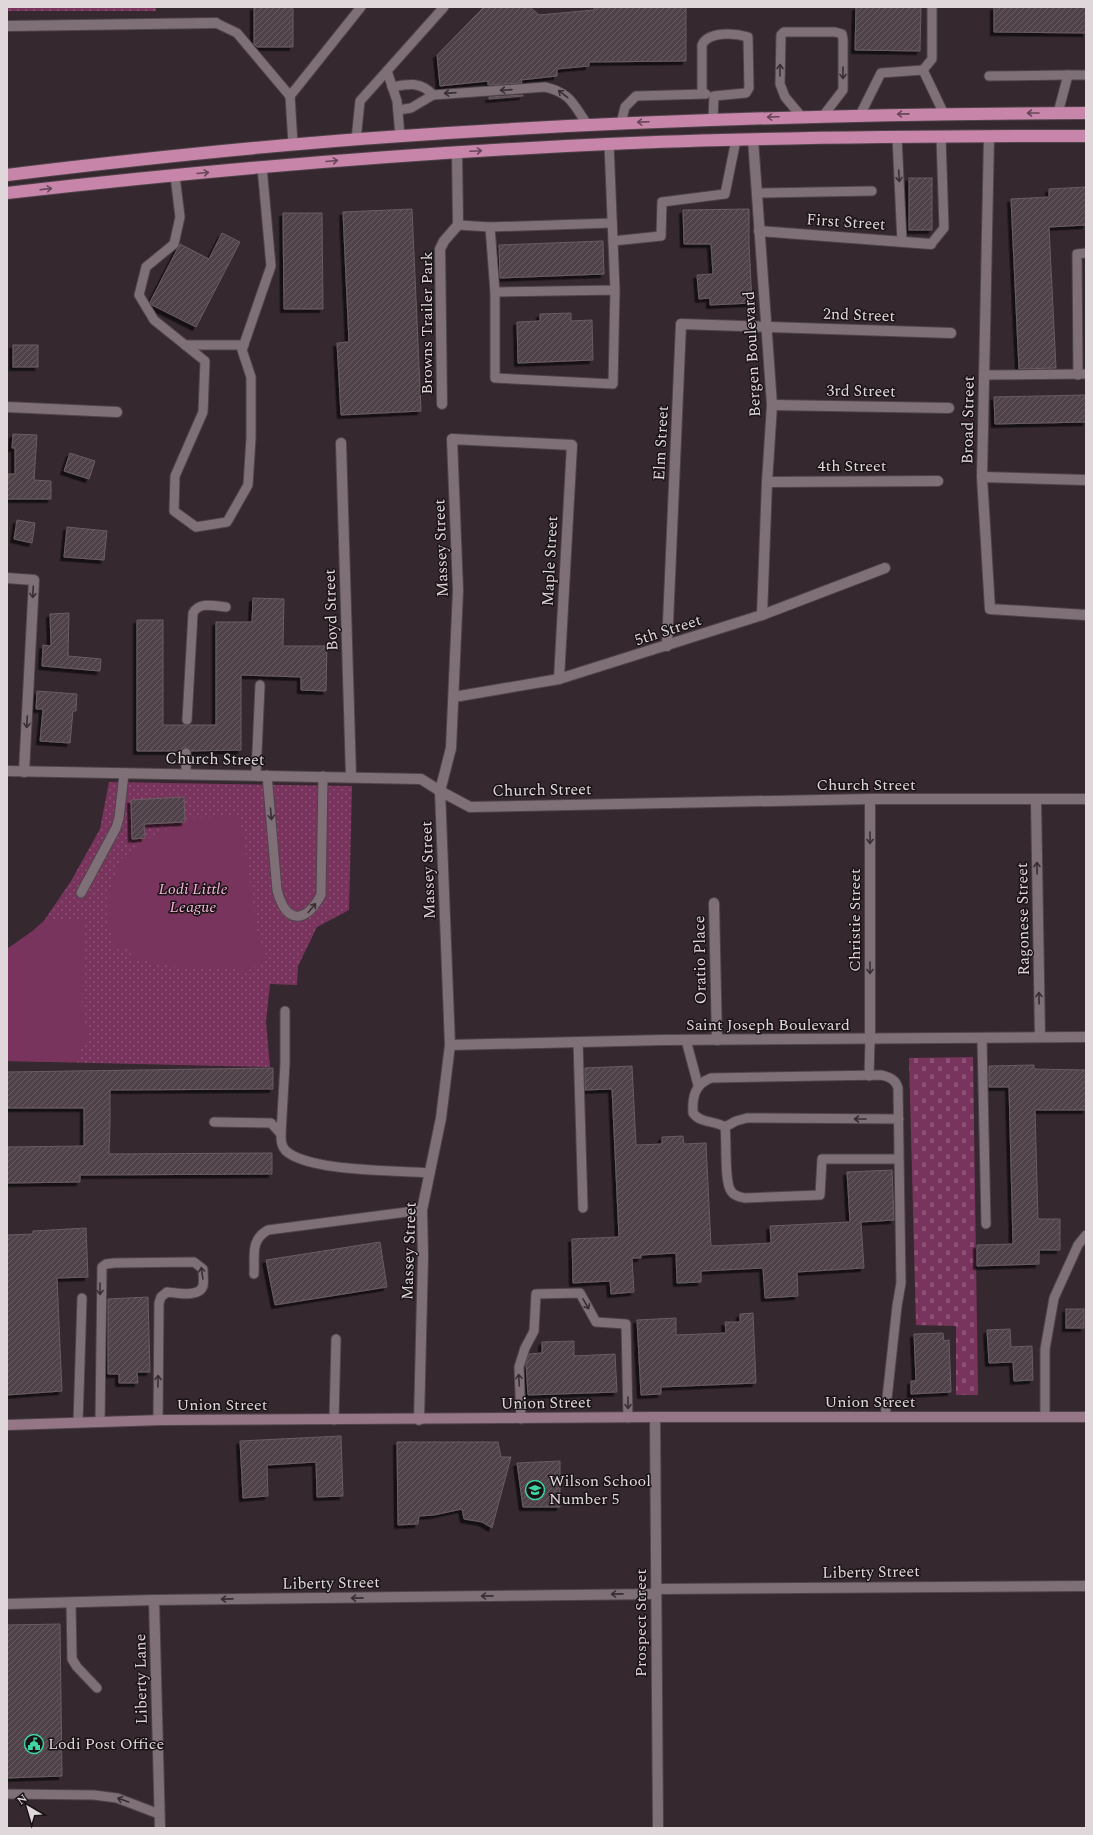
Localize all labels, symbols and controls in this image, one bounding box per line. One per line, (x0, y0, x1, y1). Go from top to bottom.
one-way arrow (776, 64, 784, 77)
one-way arrow (839, 66, 847, 79)
one-way arrow (500, 86, 513, 93)
one-way arrow (444, 90, 457, 97)
one-way arrow (558, 90, 569, 98)
one-way arrow (1027, 109, 1040, 117)
one-way arrow (897, 111, 910, 118)
one-way arrow (767, 113, 780, 121)
one-way arrow (637, 118, 650, 126)
one-way arrow (469, 148, 482, 155)
one-way arrow (325, 158, 338, 165)
one-way arrow (196, 169, 209, 177)
one-way arrow (896, 169, 903, 182)
one-way arrow (39, 185, 52, 193)
street label: First Street (806, 207, 887, 237)
street label: Browns Trailer Park (415, 251, 439, 395)
street label: Bergen Boulevard (737, 290, 767, 418)
street label: 2nd Street (822, 302, 896, 328)
street label: Broad Street (955, 375, 981, 464)
street label: 3rd Street (826, 378, 896, 404)
street label: Elm Street (647, 405, 675, 481)
street label: 4th Street (818, 454, 887, 478)
street label: Massey Street (427, 498, 455, 598)
street label: Maple Street (536, 515, 564, 607)
street label: Boyd Street (318, 568, 344, 651)
one-way arrow (29, 585, 37, 598)
street label: 5th Street (631, 608, 705, 652)
one-way arrow (23, 715, 30, 728)
street label: Church Street (165, 746, 265, 772)
street label: Church Street (816, 773, 916, 797)
street label: Church Street (492, 777, 592, 803)
one-way arrow (267, 807, 274, 820)
street label: Massey Street (414, 820, 442, 920)
one-way arrow (866, 831, 874, 844)
street label: Ragonese Street (1010, 862, 1036, 976)
one-way arrow (1033, 862, 1041, 875)
street label: Christie Street (843, 868, 867, 972)
park label: Lodi Little League (158, 877, 228, 919)
one-way arrow (308, 903, 317, 913)
street label: Oratio Place (687, 915, 713, 1005)
one-way arrow (866, 961, 874, 974)
one-way arrow (1036, 992, 1043, 1005)
street label: Saint Joseph Boulevard (686, 1013, 850, 1037)
one-way arrow (854, 1115, 867, 1123)
street label: Massey Street (395, 1201, 423, 1301)
one-way arrow (197, 1267, 205, 1280)
one-way arrow (96, 1282, 104, 1295)
one-way arrow (582, 1297, 590, 1309)
one-way arrow (516, 1374, 523, 1387)
one-way arrow (154, 1375, 162, 1388)
street label: Union Street (500, 1390, 592, 1416)
street label: Union Street (825, 1390, 916, 1414)
street label: Union Street (177, 1393, 268, 1417)
one-way arrow (624, 1396, 631, 1409)
place label: Wilson School Number 5 (549, 1469, 651, 1511)
school or university icon: Wilson School Number 5 (524, 1479, 546, 1501)
street label: Liberty Street (822, 1559, 920, 1585)
street label: Prospect Street (629, 1569, 653, 1677)
street label: Liberty Street (282, 1570, 380, 1596)
one-way arrow (611, 1590, 624, 1598)
one-way arrow (481, 1592, 494, 1600)
one-way arrow (351, 1594, 364, 1602)
one-way arrow (221, 1595, 234, 1603)
street label: Liberty Lane (128, 1634, 154, 1724)
place label: Lodi Post Office (48, 1732, 164, 1756)
public building icon: Lodi Post Office (23, 1733, 45, 1755)
north arrow (8, 1787, 48, 1827)
text: N (13, 1790, 31, 1809)
one-way arrow (117, 1796, 129, 1804)

